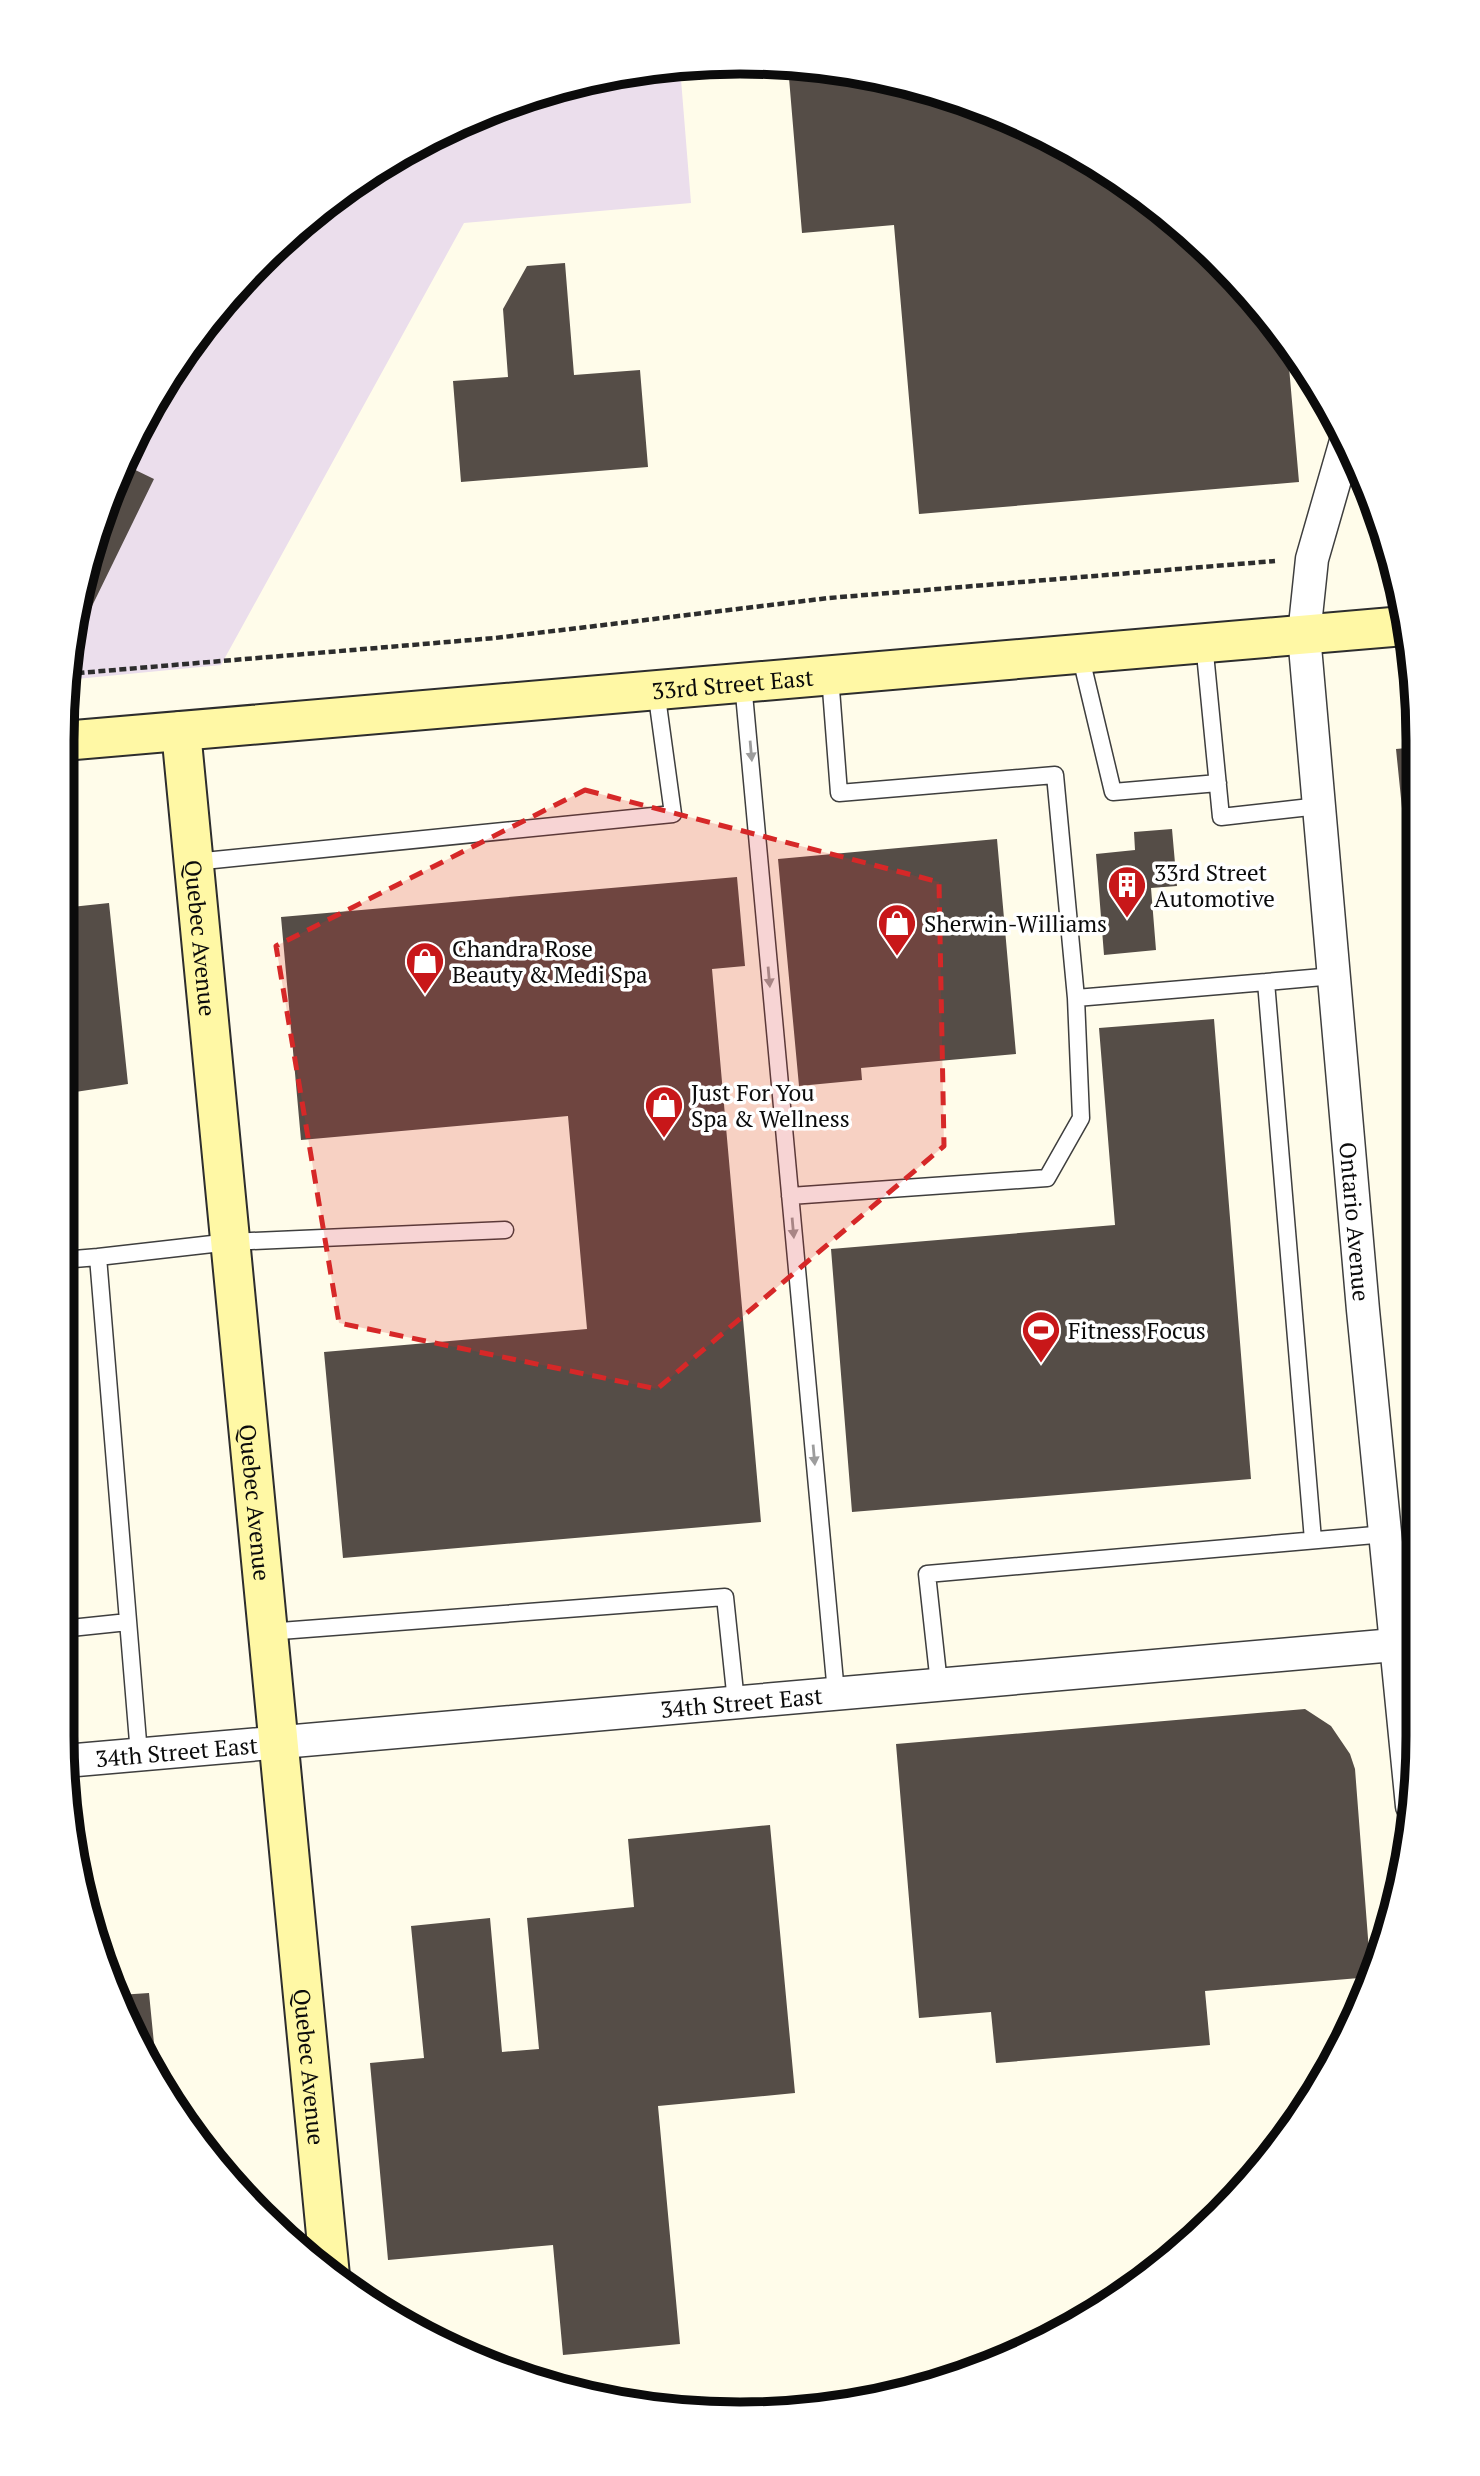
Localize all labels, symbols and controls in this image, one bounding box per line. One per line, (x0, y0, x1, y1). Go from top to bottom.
street label: 33rd Street East (650, 661, 815, 706)
one-way arrow (745, 740, 756, 762)
place label: 33rd Street Automotive (1154, 857, 1275, 914)
street label: Quebec Avenue (178, 858, 224, 1018)
building icon: 33rd Street Automotive (1106, 864, 1148, 919)
shop icon: Sherwin-Williams (876, 902, 918, 957)
place label: Sherwin-Williams (924, 908, 1107, 939)
place label: Chandra Rose Beauty & Medi Spa (452, 933, 648, 990)
shop icon: Chandra Rose Beauty & Medi Spa (404, 940, 446, 995)
one-way arrow (764, 967, 775, 989)
place label: Just For You Spa & Wellness (691, 1077, 850, 1134)
shop icon: Just For You Spa & Wellness (643, 1084, 685, 1139)
street label: Ontario Avenue (1333, 1141, 1378, 1303)
one-way arrow (787, 1217, 798, 1239)
sports icon: Fitness Focus (1020, 1309, 1062, 1364)
place label: Fitness Focus (1068, 1315, 1206, 1346)
street label: Quebec Avenue (232, 1423, 278, 1582)
one-way arrow (809, 1444, 820, 1466)
street label: 34th Street East (659, 1679, 824, 1724)
street label: 34th Street East (94, 1729, 259, 1774)
street label: Quebec Avenue (287, 1987, 333, 2147)

